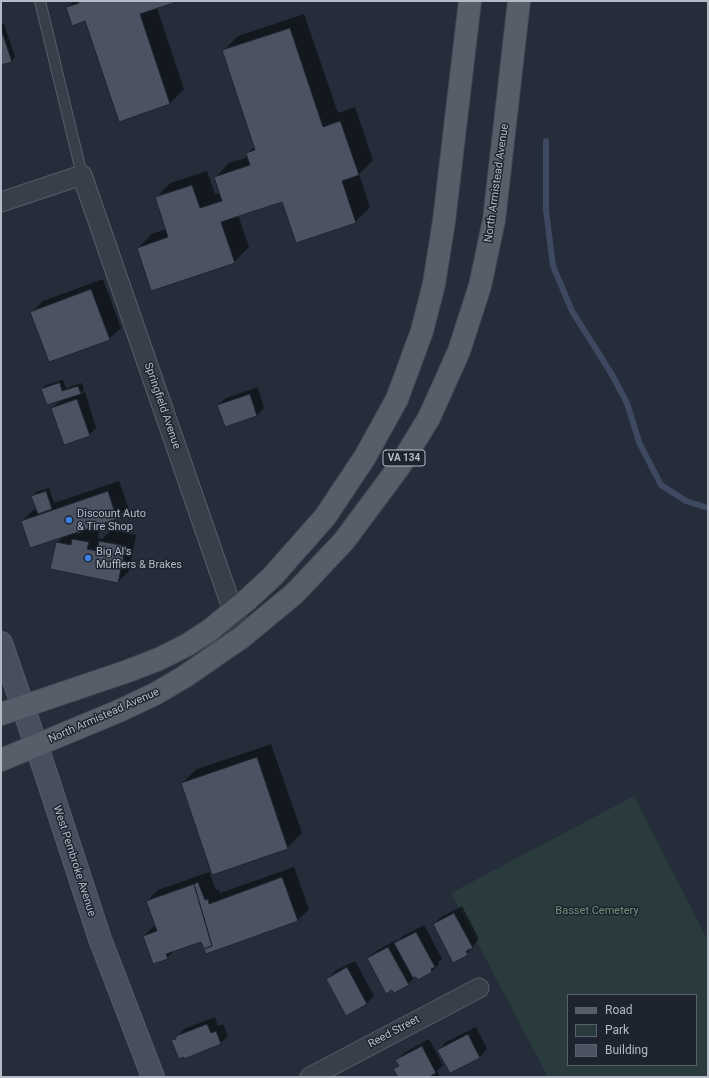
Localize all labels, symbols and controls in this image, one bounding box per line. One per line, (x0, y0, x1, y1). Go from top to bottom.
street label: North Armistead Avenue (482, 123, 512, 243)
street label: Springfield Avenue (141, 361, 183, 451)
road number: VA 134 (383, 450, 425, 466)
place label: Discount Auto & Tire Shop (77, 507, 146, 533)
marker: Discount Auto & Tire Shop (64, 515, 74, 525)
place label: Big Al's Mufflers & Brakes (96, 545, 182, 571)
marker: Big Al's Mufflers & Brakes (83, 553, 93, 563)
street label: North Armistead Avenue (47, 686, 161, 746)
street label: West Pembroke Avenue (50, 804, 98, 918)
park label: Basset Cemetery (555, 904, 639, 918)
legend (567, 994, 697, 1066)
text: Road (605, 1003, 633, 1017)
street label: Reed Street (366, 1013, 422, 1051)
text: Park (605, 1023, 629, 1037)
text: Building (605, 1043, 648, 1057)

